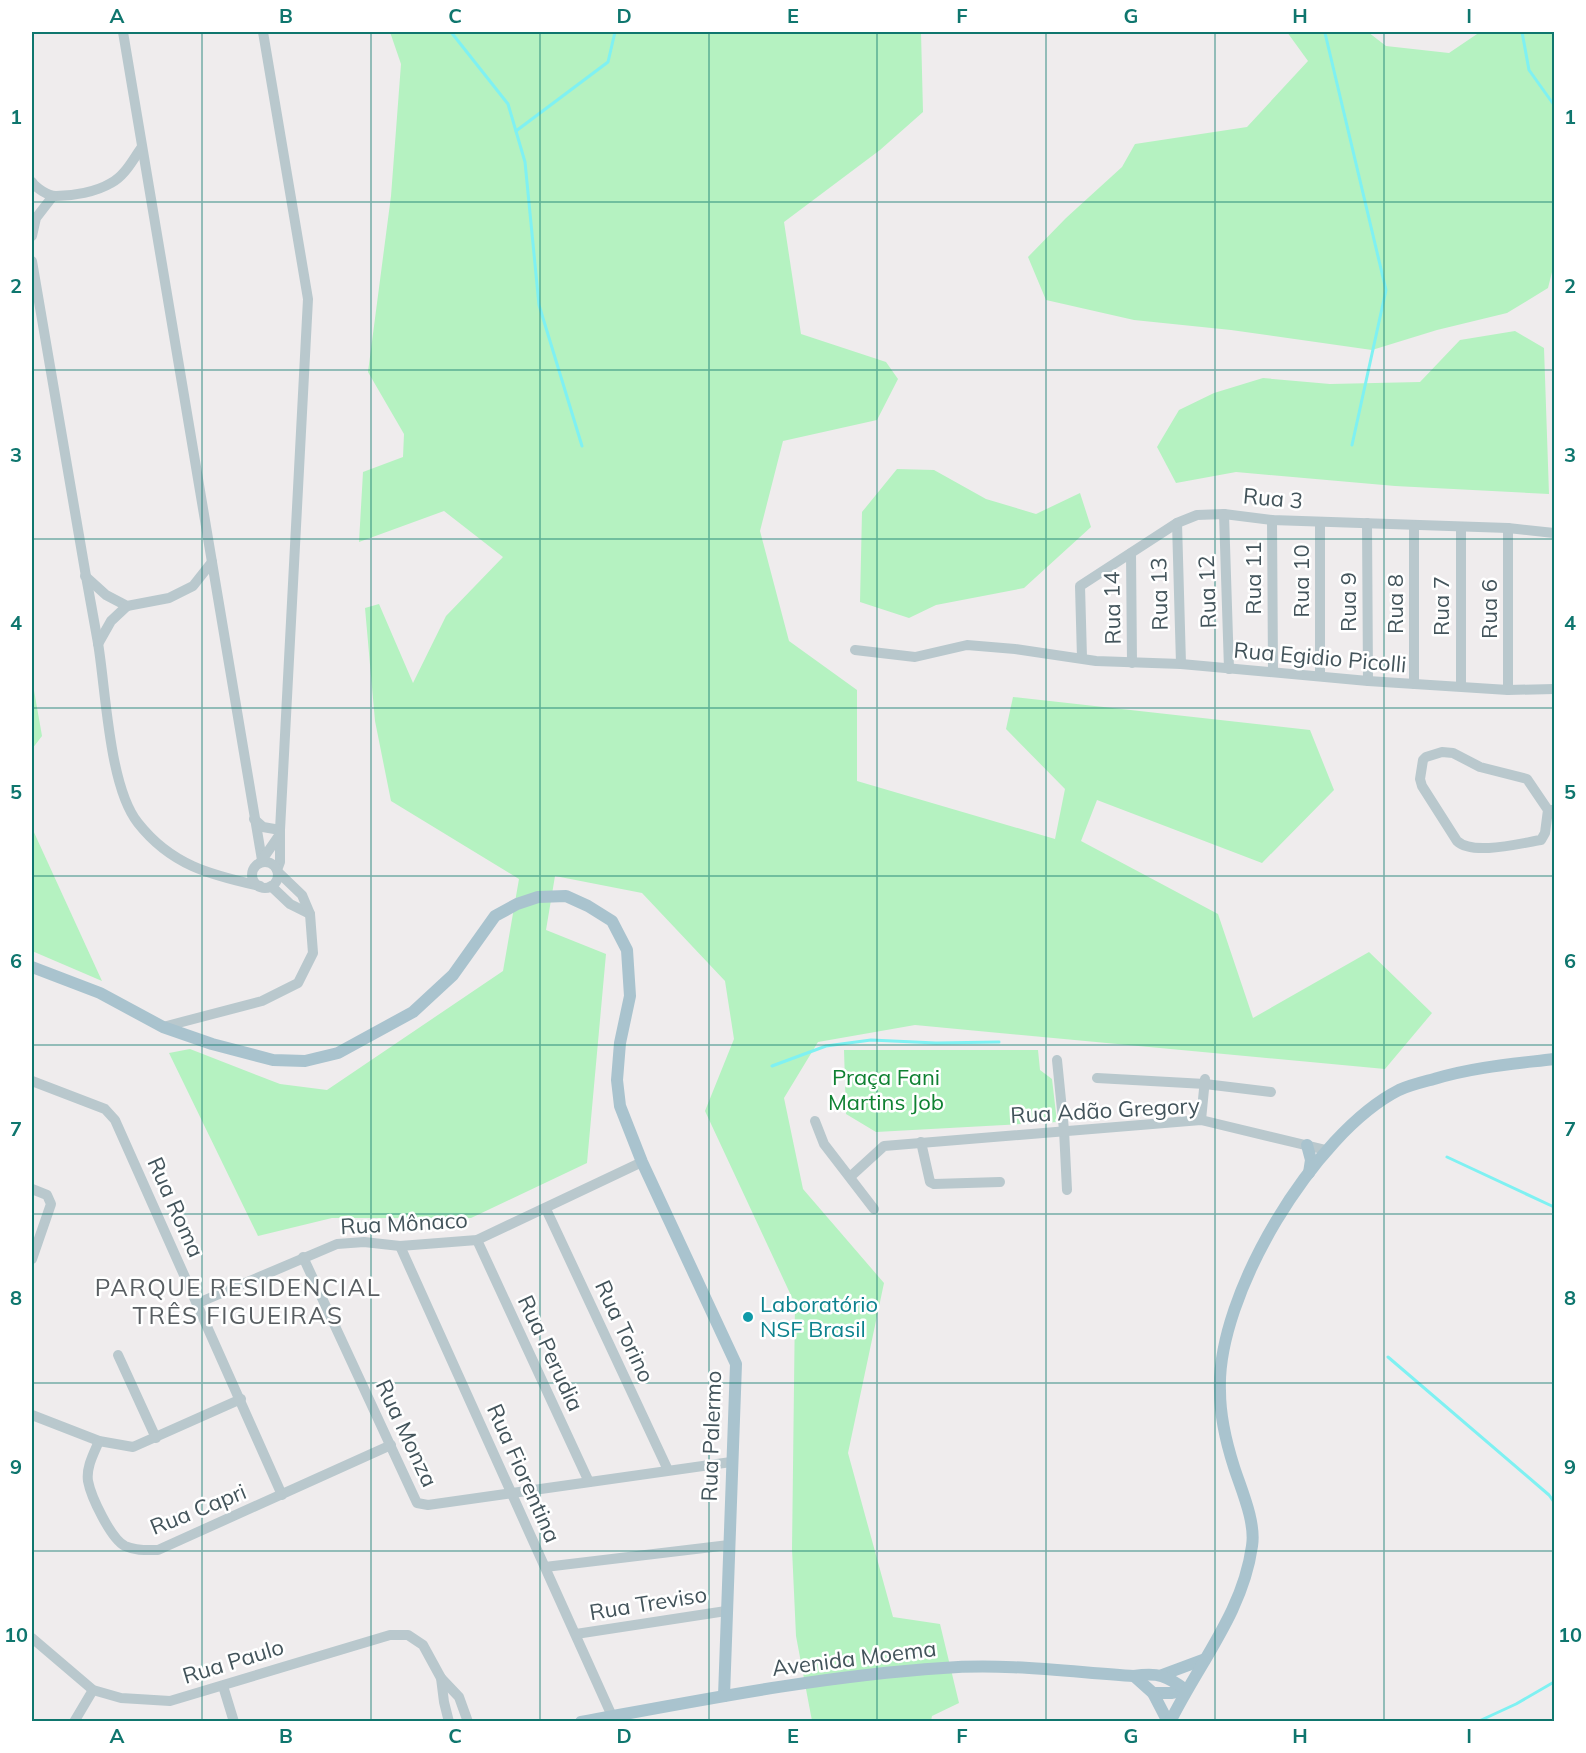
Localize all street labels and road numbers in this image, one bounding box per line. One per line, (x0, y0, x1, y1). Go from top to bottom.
street label: Rua 3 (1242, 481, 1304, 515)
street label: Rua 11 (1239, 541, 1267, 615)
street label: Rua 10 (1287, 544, 1315, 618)
street label: Rua 12 (1192, 555, 1222, 629)
street label: Rua 13 (1144, 557, 1174, 631)
street label: Rua 14 (1097, 571, 1127, 645)
street label: Rua 9 (1334, 572, 1362, 632)
street label: Rua 8 (1381, 574, 1409, 634)
street label: Rua 7 (1427, 576, 1455, 636)
street label: Rua 6 (1475, 579, 1503, 639)
street label: Rua Egidio Picolli (1232, 635, 1408, 679)
street label: Rua Adão Gregory (1010, 1091, 1201, 1129)
street label: Rua Roma (141, 1152, 211, 1262)
street label: Rua Mônaco (340, 1206, 468, 1240)
street label: Rua Torino (589, 1275, 661, 1387)
street label: Rua Perudia (512, 1290, 590, 1416)
street label: Rua Palermo (695, 1370, 727, 1502)
street label: Rua Monza (370, 1375, 444, 1491)
street label: Rua Fiorentina (481, 1399, 567, 1547)
street label: Rua Capri (146, 1477, 250, 1541)
street label: Rua Treviso (587, 1580, 709, 1626)
street label: Rua Paulo (179, 1632, 287, 1690)
street label: Avenida Moema (770, 1634, 938, 1682)

